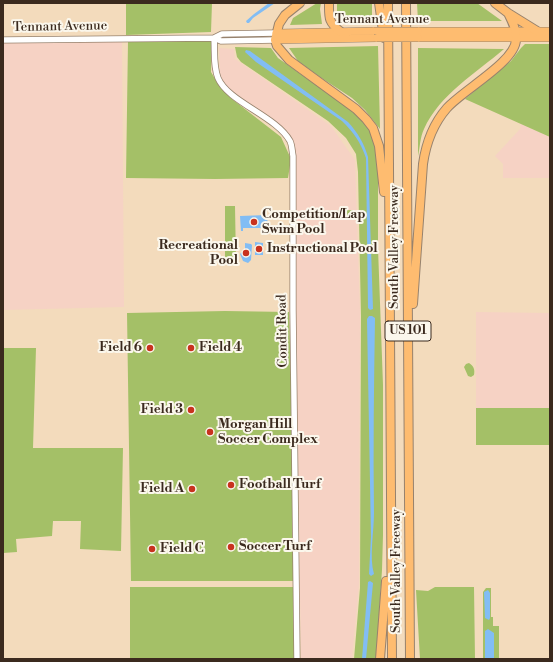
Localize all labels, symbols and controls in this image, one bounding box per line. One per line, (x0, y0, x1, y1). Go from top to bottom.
street label: Tennant Avenue (335, 12, 429, 28)
street label: Tennant Avenue (13, 18, 107, 36)
street label: South Valley Freeway (387, 185, 403, 309)
place label: Competition/Lap Swim Pool (262, 207, 366, 238)
marker: Competition/Lap Swim Pool (249, 217, 259, 227)
place label: Recreational Pool (159, 238, 238, 269)
place label: Instructional Pool (267, 241, 378, 257)
marker: Instructional Pool (254, 244, 264, 254)
marker: Recreational Pool (241, 248, 251, 258)
street label: Condit Road (275, 294, 291, 368)
road number: US 101 (385, 321, 431, 341)
place label: Field 6 (99, 340, 142, 356)
place label: Field 4 (199, 340, 242, 356)
marker: Field 6 (145, 343, 155, 353)
marker: Field 4 (186, 343, 196, 353)
place label: Field 3 (141, 402, 183, 418)
marker: Field 3 (186, 405, 196, 415)
place label: Morgan Hill Soccer Complex (218, 417, 318, 448)
marker: Morgan Hill Soccer Complex (205, 427, 215, 437)
place label: Football Turf (239, 477, 321, 493)
marker: Football Turf (226, 480, 236, 490)
place label: Field A (140, 481, 184, 497)
marker: Field A (187, 484, 197, 494)
street label: South Valley Freeway (389, 509, 405, 633)
place label: Soccer Turf (239, 539, 311, 555)
place label: Field C (160, 541, 204, 557)
marker: Soccer Turf (226, 542, 236, 552)
marker: Field C (147, 544, 157, 554)

